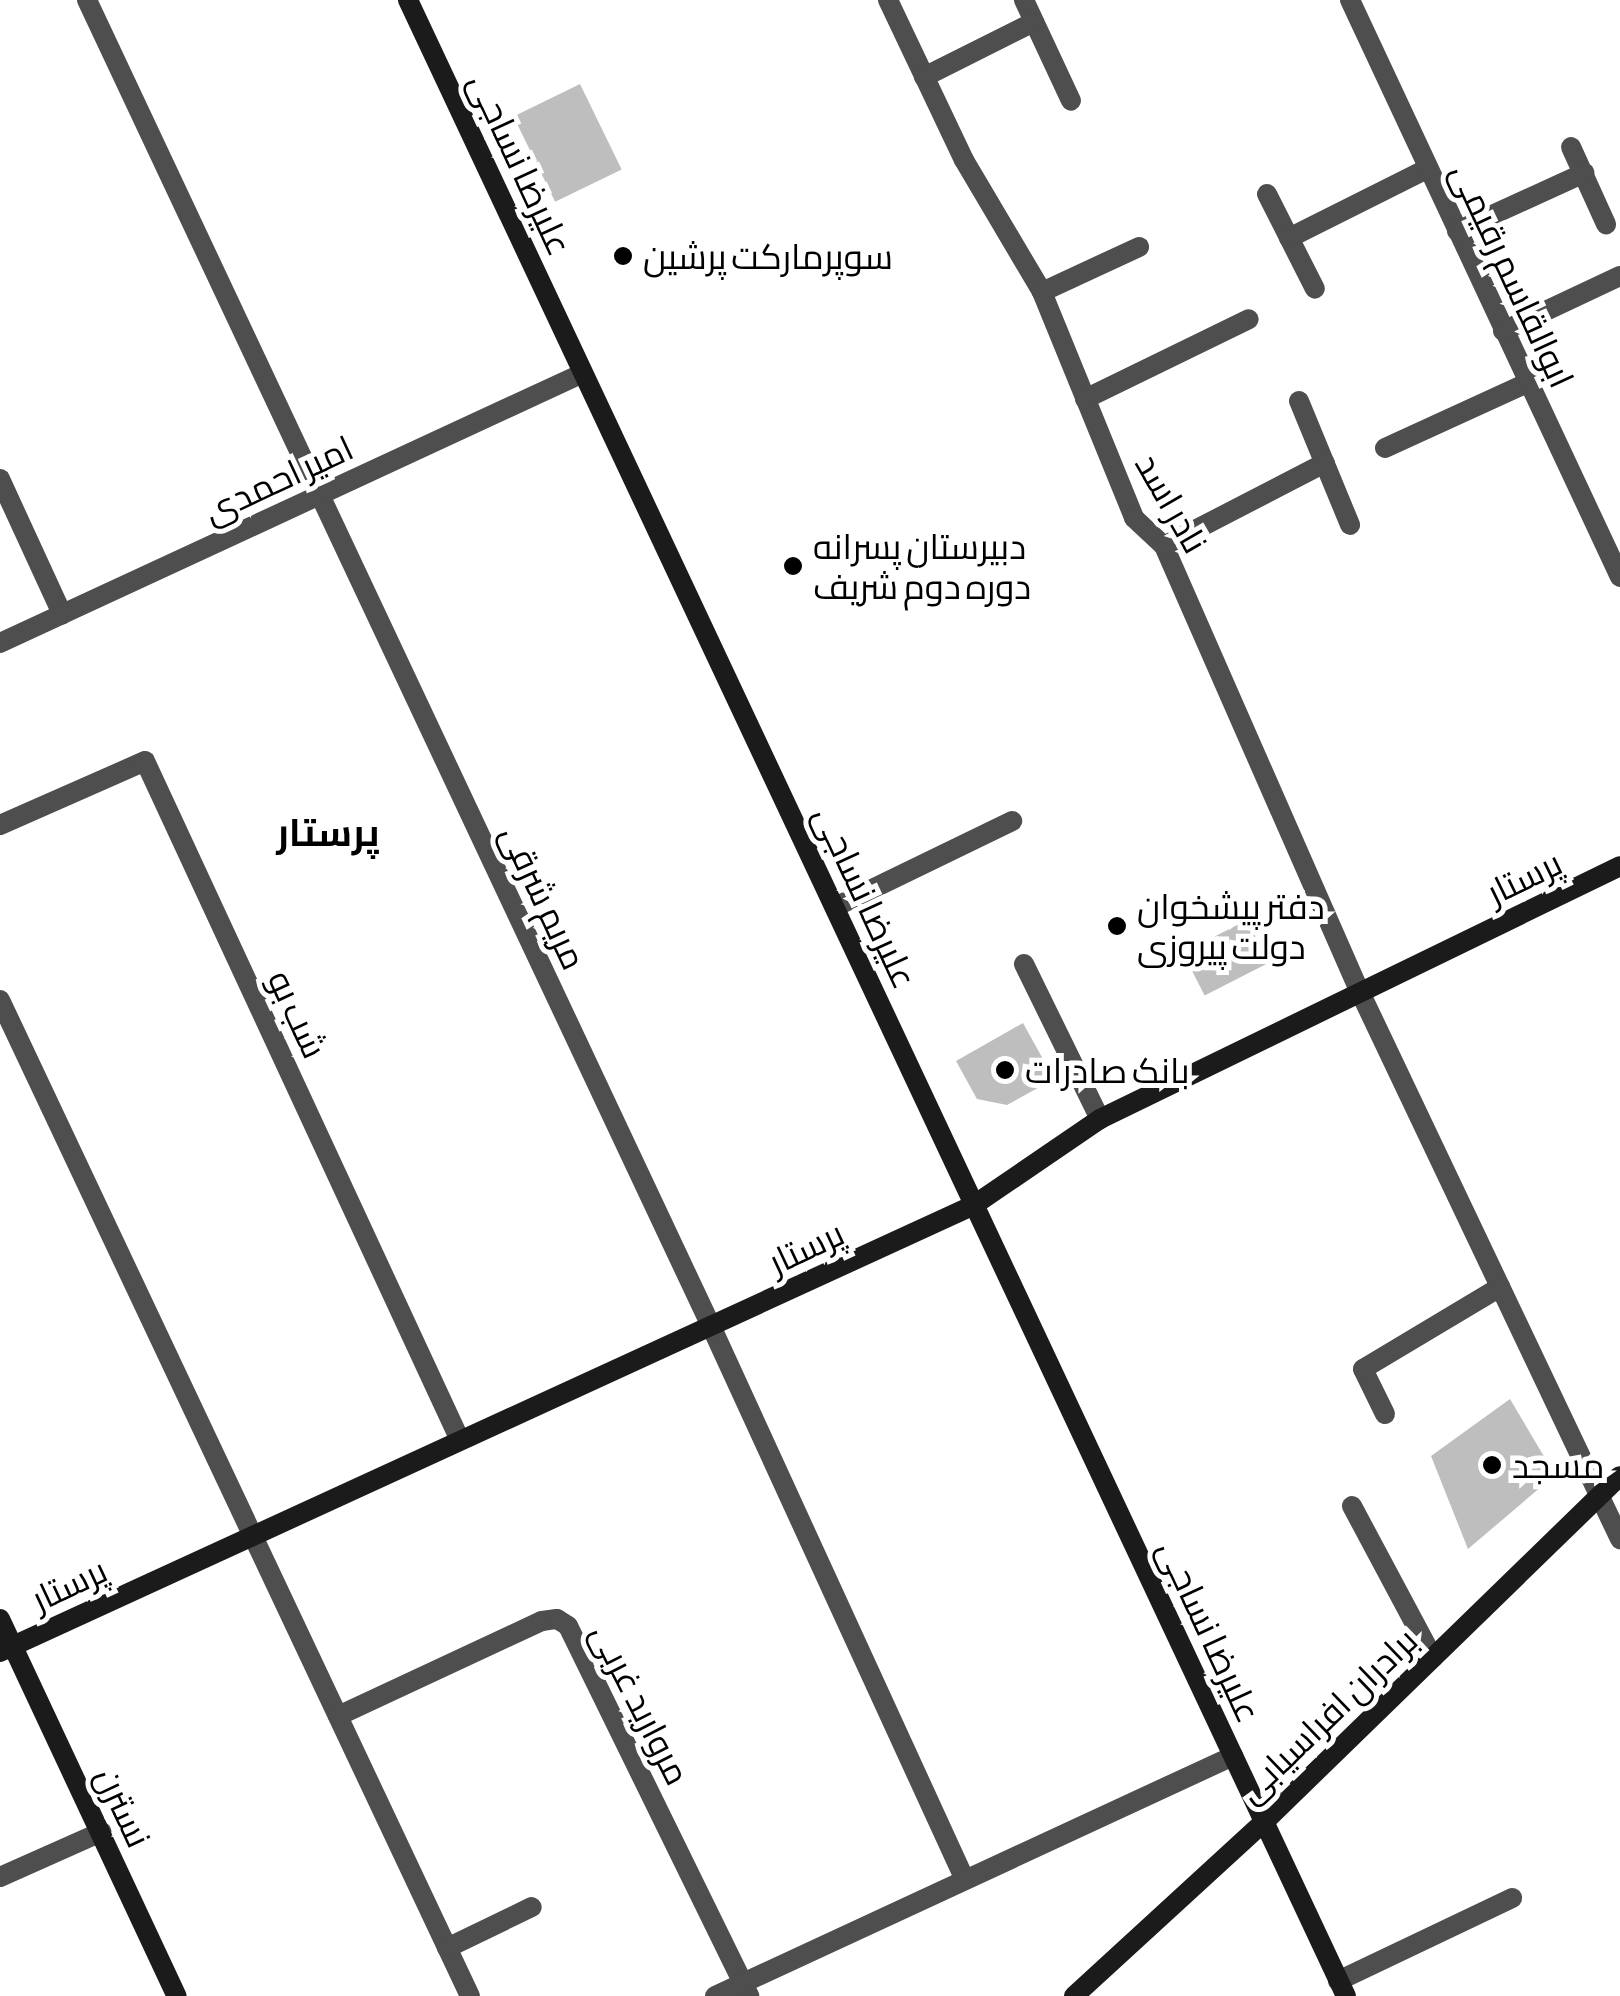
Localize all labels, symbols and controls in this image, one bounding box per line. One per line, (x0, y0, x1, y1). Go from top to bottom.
street label: علیرضا نساجی (461, 66, 581, 262)
street label: ابوالقاسم رقیمی (1443, 156, 1583, 394)
place label: سوپرمارکت پرشین (643, 235, 893, 277)
marker: سوپرمارکت پرشین (612, 245, 634, 267)
street label: امیر احمدی (197, 426, 359, 532)
street label: نادر اسد (1127, 446, 1217, 560)
place label: دبیرستان پسرانه دوره دوم شریف (813, 525, 1031, 607)
marker: دبیرستان پسرانه دوره دوم شریف (782, 555, 804, 577)
street label: علیرضا نساجی (806, 799, 926, 995)
district label: پرستار (276, 810, 380, 856)
street label: مریم شرقی (492, 818, 596, 976)
street label: پرستار (1479, 841, 1569, 913)
place label: دفتر پیشخوان دولت پیروزی (1137, 885, 1325, 967)
marker: دفتر پیشخوان دولت پیروزی (1106, 915, 1128, 937)
street label: شب بو (260, 963, 336, 1065)
place label: بانک صادرات (1025, 1049, 1190, 1091)
marker: بانک صادرات (994, 1059, 1016, 1081)
street label: پرستار (762, 1211, 850, 1283)
place label: مسجد (1512, 1444, 1604, 1486)
marker: مسجد (1481, 1454, 1503, 1476)
street label: علیرضا نساجی (1150, 1533, 1270, 1729)
street label: پرستار (25, 1548, 113, 1620)
street label: مروارید غربی (583, 1616, 699, 1792)
street label: برادران افراسیابی (1228, 1619, 1426, 1811)
street label: نسترن (87, 1760, 161, 1854)

